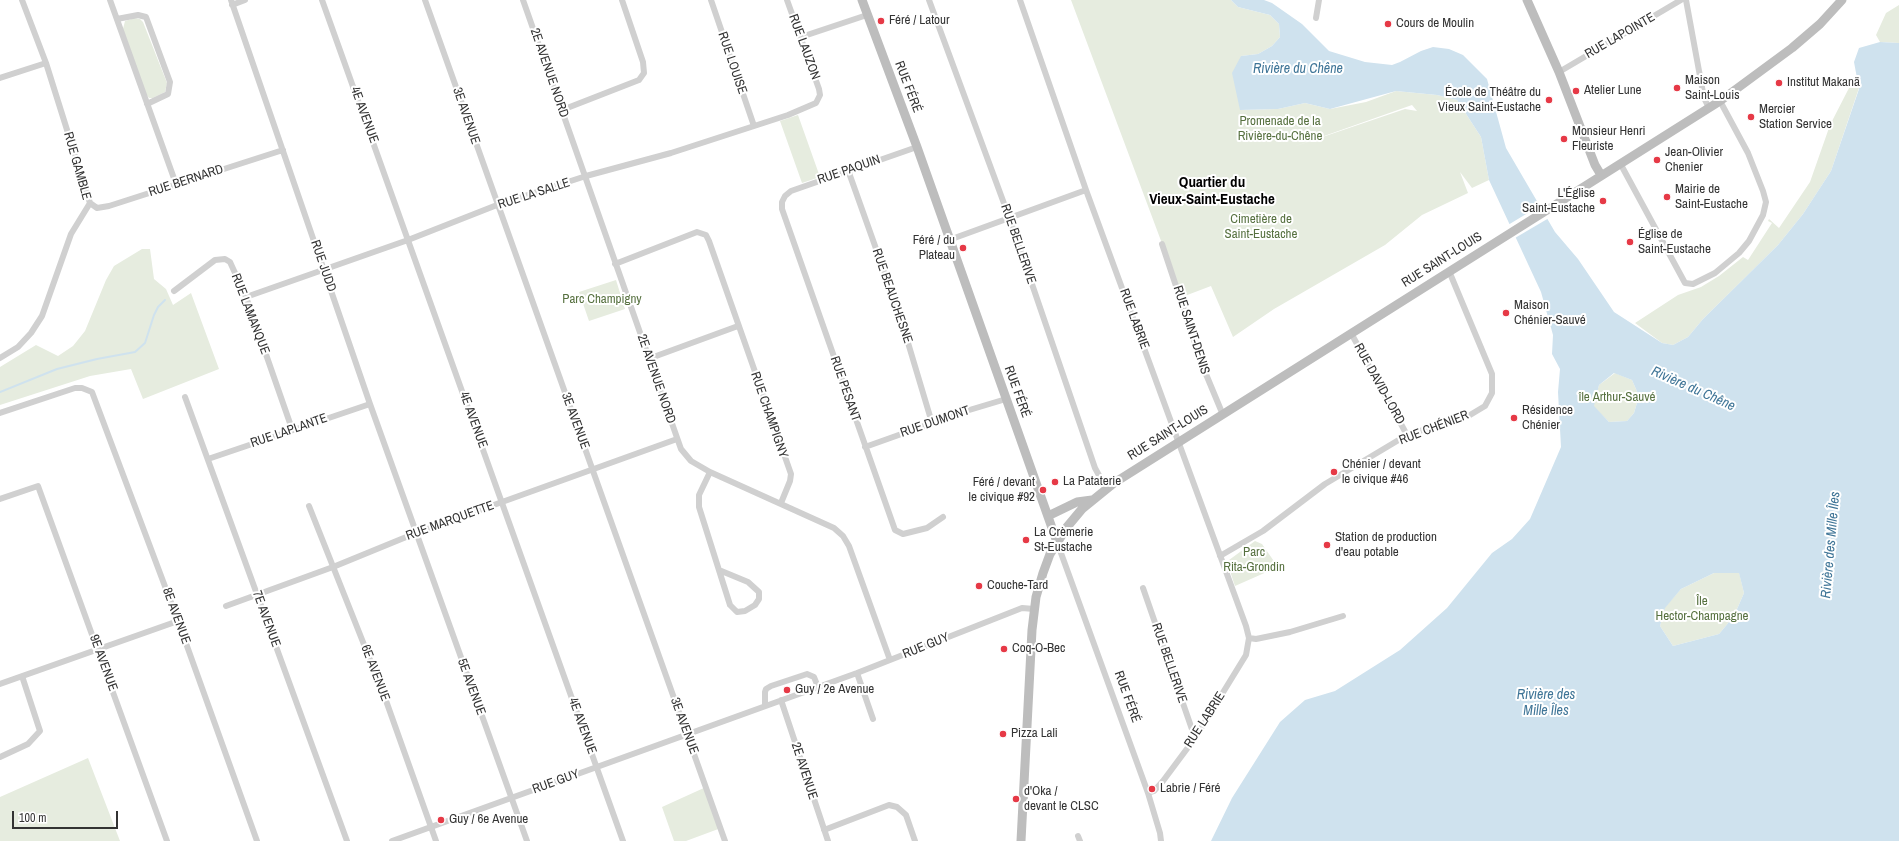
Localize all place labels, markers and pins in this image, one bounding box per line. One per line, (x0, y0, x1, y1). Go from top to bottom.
place label: Féré / Latour (889, 13, 950, 29)
marker: Féré / Latour (876, 16, 886, 26)
place label: Cours de Moulin (1396, 16, 1474, 32)
marker: Cours de Moulin (1383, 19, 1393, 29)
place label: Maison Saint-Louis (1685, 73, 1740, 104)
place label: Institut Makanä (1787, 75, 1860, 91)
marker: Institut Makanä (1774, 78, 1784, 88)
place label: Atelier Lune (1584, 83, 1641, 99)
marker: Maison Saint-Louis (1672, 83, 1682, 93)
place label: École de Théâtre du Vieux Saint-Eustache (1438, 85, 1541, 116)
marker: Atelier Lune (1571, 86, 1581, 96)
marker: École de Théâtre du Vieux Saint-Eustache (1544, 95, 1554, 105)
place label: Mercier Station Service (1759, 102, 1832, 133)
marker: Mercier Station Service (1746, 112, 1756, 122)
place label: Monsieur Henri Fleuriste (1572, 124, 1645, 155)
marker: Monsieur Henri Fleuriste (1559, 134, 1569, 144)
place label: Jean-Olivier Chenier (1665, 145, 1723, 176)
marker: Jean-Olivier Chenier (1652, 155, 1662, 165)
place label: Mairie de Saint-Eustache (1675, 182, 1748, 213)
place label: L'Église Saint-Eustache (1522, 186, 1595, 217)
marker: Mairie de Saint-Eustache (1662, 192, 1672, 202)
marker: L'Église Saint-Eustache (1598, 196, 1608, 206)
place label: Église de Saint-Eustache (1638, 227, 1711, 258)
place label: Féré / du Plateau (913, 233, 955, 264)
marker: Église de Saint-Eustache (1625, 237, 1635, 247)
marker: Féré / du Plateau (958, 243, 968, 253)
place label: Maison Chénier-Sauvé (1514, 298, 1586, 329)
marker: Maison Chénier-Sauvé (1501, 308, 1511, 318)
place label: Résidence Chénier (1522, 403, 1573, 434)
marker: Résidence Chénier (1509, 413, 1519, 423)
place label: Chénier / devant le civique #46 (1342, 457, 1421, 488)
marker: Chénier / devant le civique #46 (1329, 467, 1339, 477)
place label: La Pataterie (1063, 474, 1121, 490)
place label: Féré / devant le civique #92 (969, 475, 1035, 506)
marker: La Pataterie (1050, 477, 1060, 487)
marker: Féré / devant le civique #92 (1038, 485, 1048, 495)
place label: La Crèmerie St-Eustache (1034, 525, 1093, 556)
place label: Station de production d'eau potable (1335, 530, 1437, 561)
marker: La Crèmerie St-Eustache (1021, 535, 1031, 545)
marker: Station de production d'eau potable (1322, 540, 1332, 550)
place label: Couche-Tard (987, 578, 1048, 594)
marker: Couche-Tard (974, 581, 984, 591)
place label: Coq-O-Bec (1012, 641, 1065, 657)
marker: Coq-O-Bec (999, 644, 1009, 654)
place label: Guy / 2e Avenue (795, 682, 874, 698)
marker: Guy / 2e Avenue (782, 685, 792, 695)
place label: Pizza Lali (1011, 726, 1058, 742)
marker: Pizza Lali (998, 729, 1008, 739)
place label: Labrie / Féré (1160, 781, 1221, 797)
place label: d'Oka / devant le CLSC (1024, 784, 1099, 815)
marker: Labrie / Féré (1147, 784, 1157, 794)
marker: d'Oka / devant le CLSC (1011, 794, 1021, 804)
place label: Guy / 6e Avenue (449, 812, 528, 828)
marker: Guy / 6e Avenue (436, 815, 446, 825)

